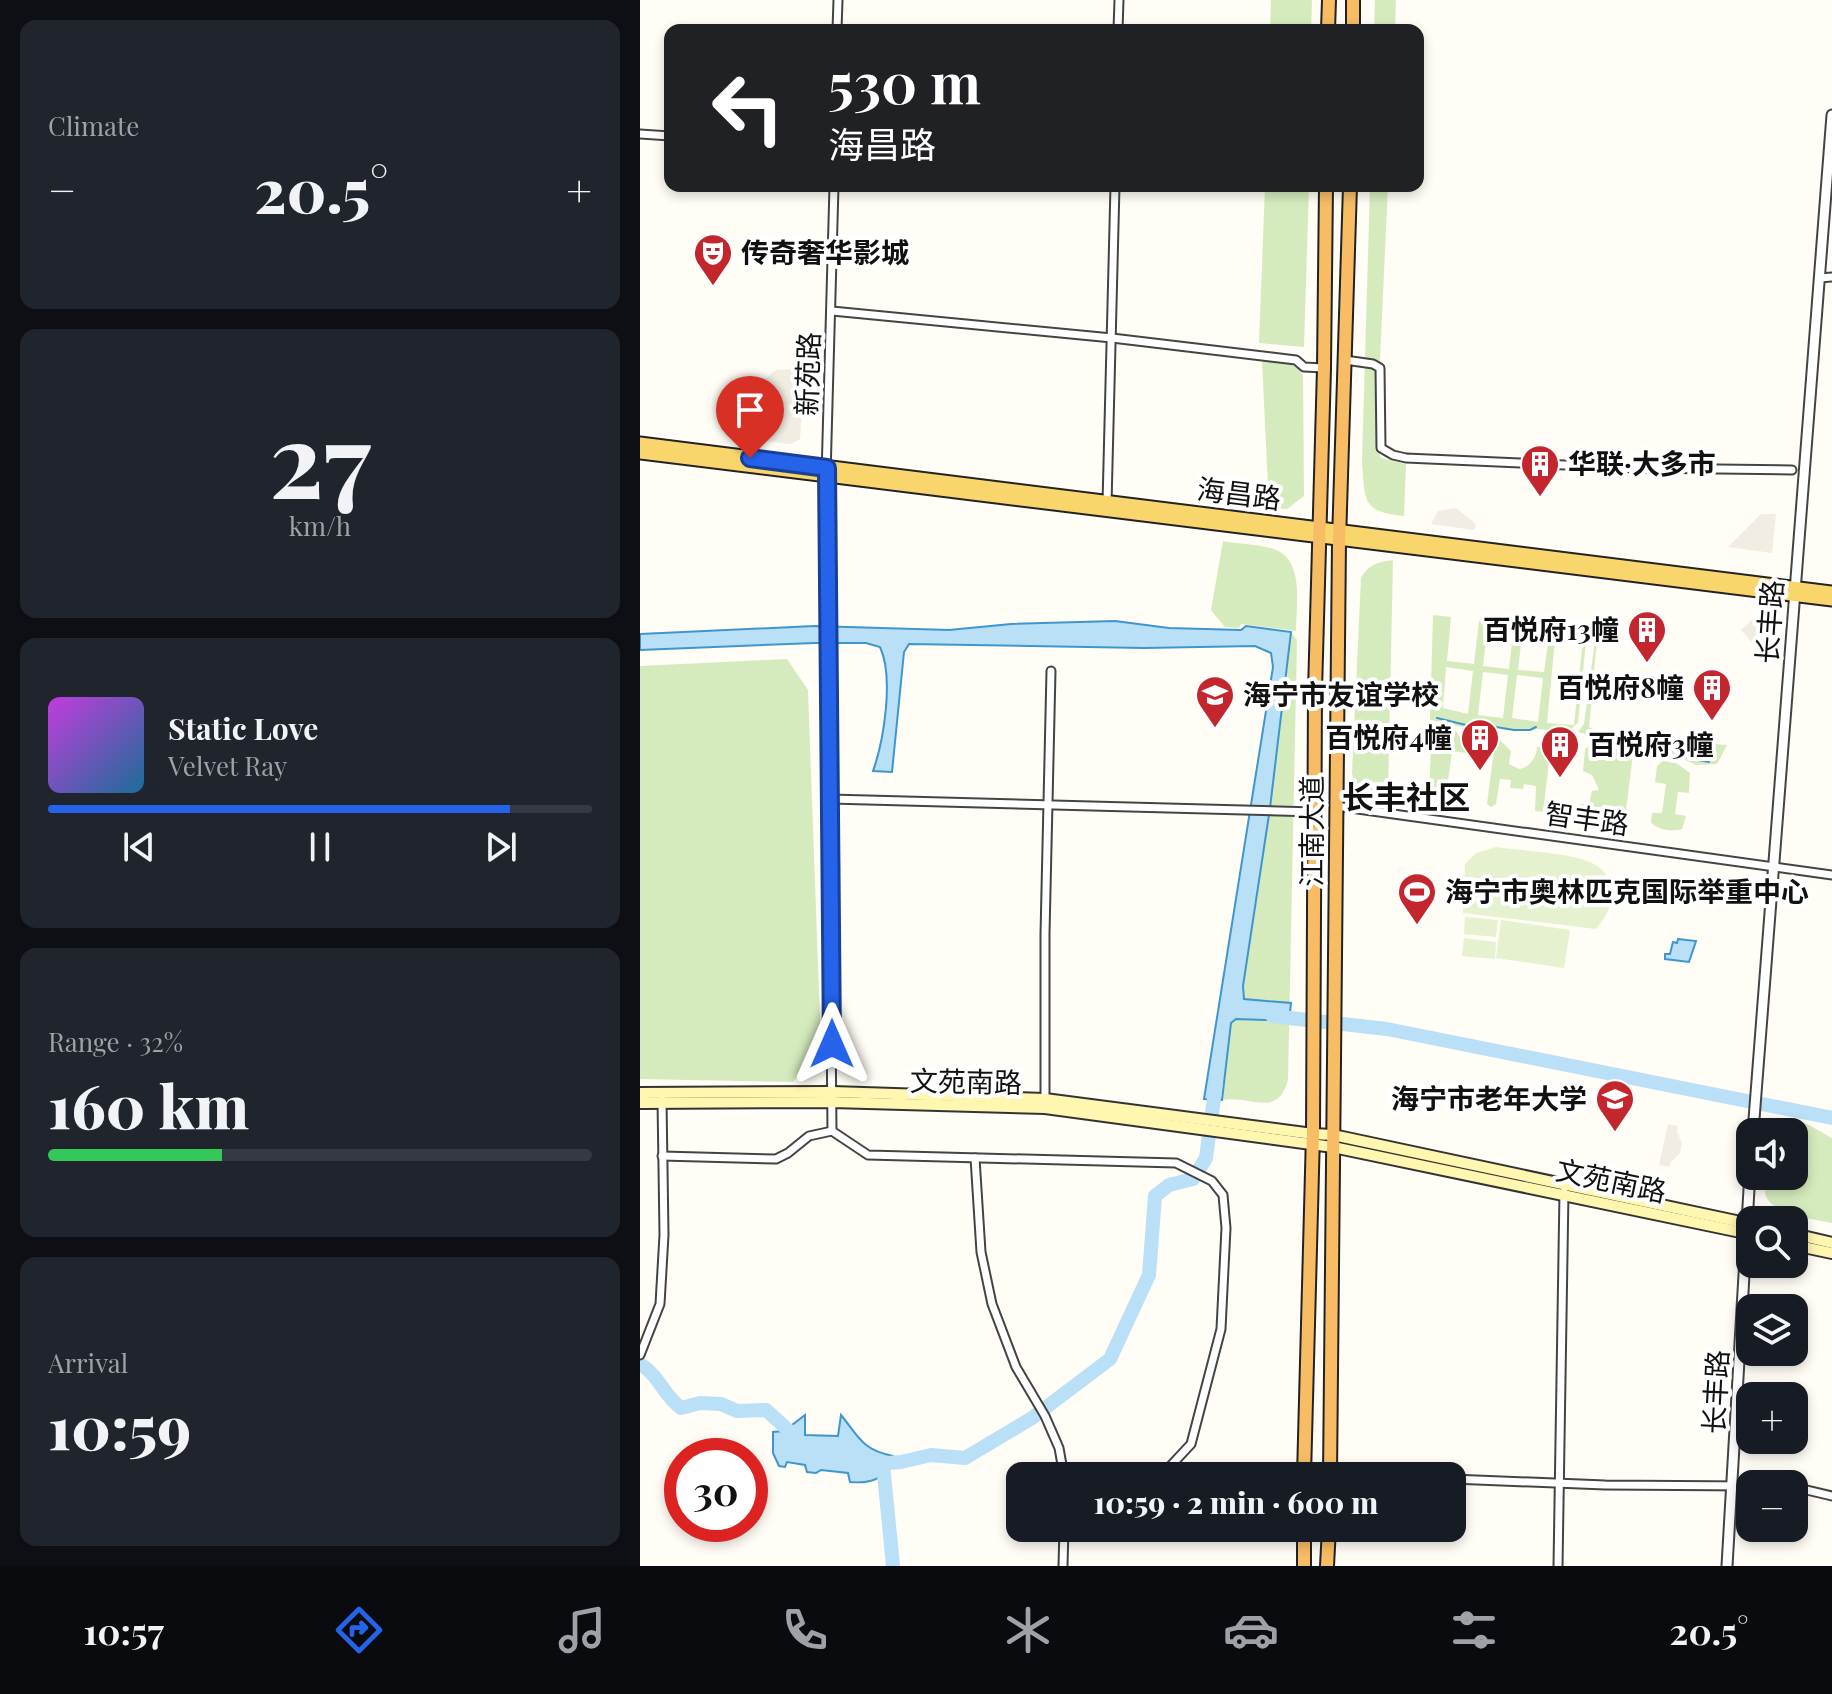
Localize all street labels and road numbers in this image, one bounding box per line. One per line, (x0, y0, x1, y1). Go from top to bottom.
street label: 新苑路 (787, 331, 826, 417)
street label: 海昌路 (1195, 469, 1283, 516)
street label: 长丰路 (1747, 579, 1790, 665)
street label: 江南大道 (1292, 775, 1329, 887)
street label: 智丰路 (1543, 793, 1631, 842)
street label: 文苑南路 (910, 1061, 1022, 1100)
street label: 文苑南路 (1553, 1150, 1670, 1209)
street label: 长丰路 (1694, 1349, 1735, 1435)

